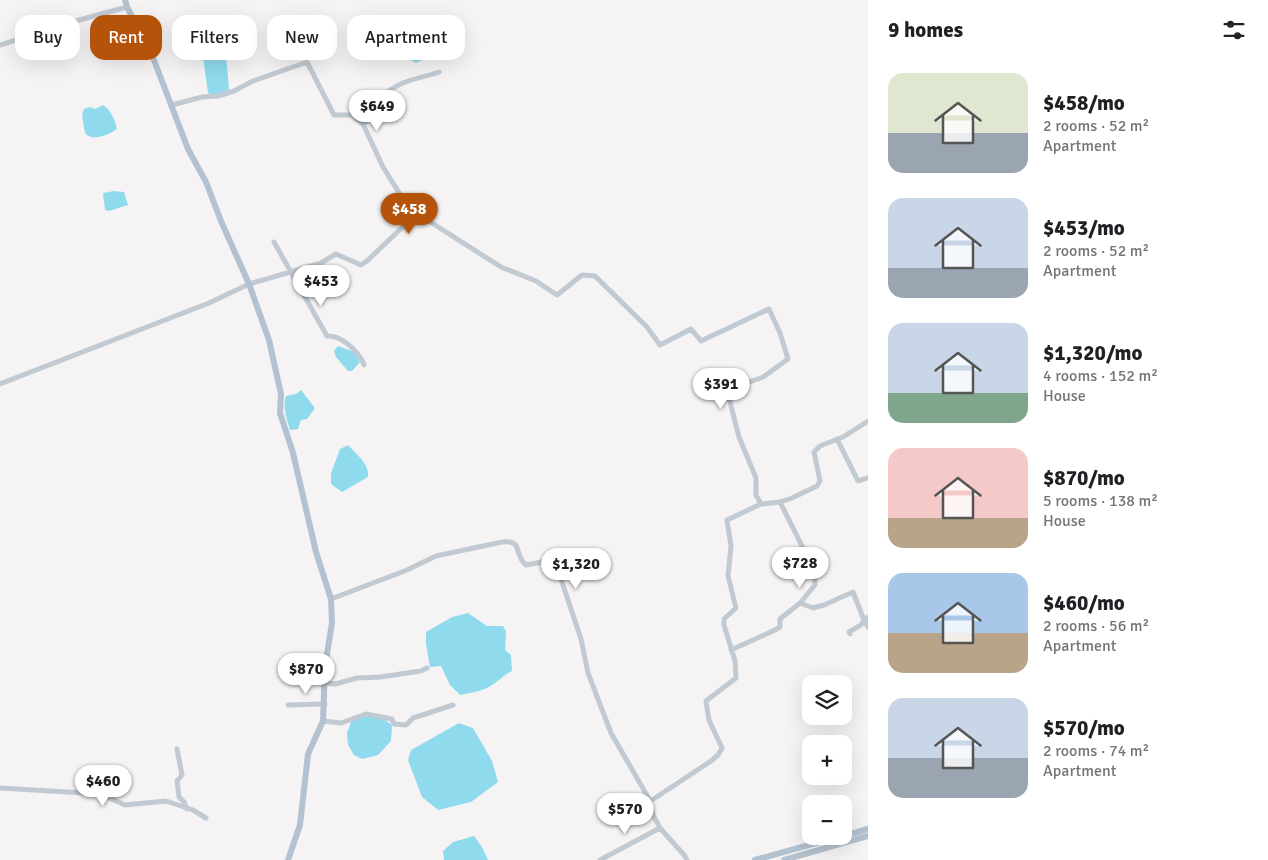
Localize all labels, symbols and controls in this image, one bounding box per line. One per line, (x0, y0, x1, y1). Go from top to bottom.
chip: Buy (15, 15, 80, 60)
chip: Rent (90, 15, 162, 60)
chip: Filters (172, 15, 257, 60)
chip: New (267, 15, 337, 60)
chip: Apartment (347, 15, 465, 60)
icon: filters (1220, 16, 1248, 44)
text: 9 homes (888, 17, 963, 43)
pin: $649 (347, 90, 407, 132)
text: $458/mo (1043, 90, 1125, 116)
icon: home (928, 93, 988, 153)
text: $649 (360, 96, 394, 116)
text: 2 rooms · 52 m² (1043, 116, 1149, 136)
text: Apartment (1043, 136, 1116, 156)
pin: $458 (379, 192, 439, 235)
text: $458 (392, 199, 426, 219)
text: $453/mo (1043, 215, 1125, 241)
icon: home (928, 218, 988, 278)
text: 2 rooms · 52 m² (1043, 241, 1149, 261)
text: Apartment (1043, 261, 1116, 281)
pin: $453 (291, 264, 351, 307)
text: $453 (304, 271, 338, 291)
text: $1,320/mo (1043, 340, 1142, 366)
icon: home (928, 343, 988, 403)
text: 4 rooms · 152 m² (1043, 366, 1158, 386)
pin: $391 (691, 368, 751, 410)
text: $391 (704, 374, 738, 394)
text: House (1043, 386, 1086, 406)
text: $870/mo (1043, 465, 1125, 491)
icon: home (928, 468, 988, 528)
text: 5 rooms · 138 m² (1043, 491, 1158, 511)
text: House (1043, 511, 1086, 531)
pin: $728 (770, 546, 830, 589)
pin: $1,320 (535, 548, 617, 590)
text: $728 (783, 553, 817, 573)
text: $1,320 (552, 554, 600, 574)
text: $460/mo (1043, 590, 1125, 616)
icon: home (928, 593, 988, 653)
text: 2 rooms · 56 m² (1043, 616, 1149, 636)
text: Apartment (1043, 636, 1116, 656)
pin: $870 (276, 652, 336, 695)
text: $870 (289, 659, 323, 679)
map controls (802, 675, 852, 845)
button: layers (802, 675, 852, 725)
text: $570/mo (1043, 715, 1125, 741)
icon: home (928, 718, 988, 778)
button: + (802, 735, 852, 785)
text: 2 rooms · 74 m² (1043, 741, 1149, 761)
text: Apartment (1043, 761, 1116, 781)
pin: $460 (73, 764, 133, 807)
text: $460 (86, 771, 120, 791)
pin: $570 (595, 792, 655, 835)
button: − (802, 795, 852, 845)
text: $570 (608, 799, 642, 819)

